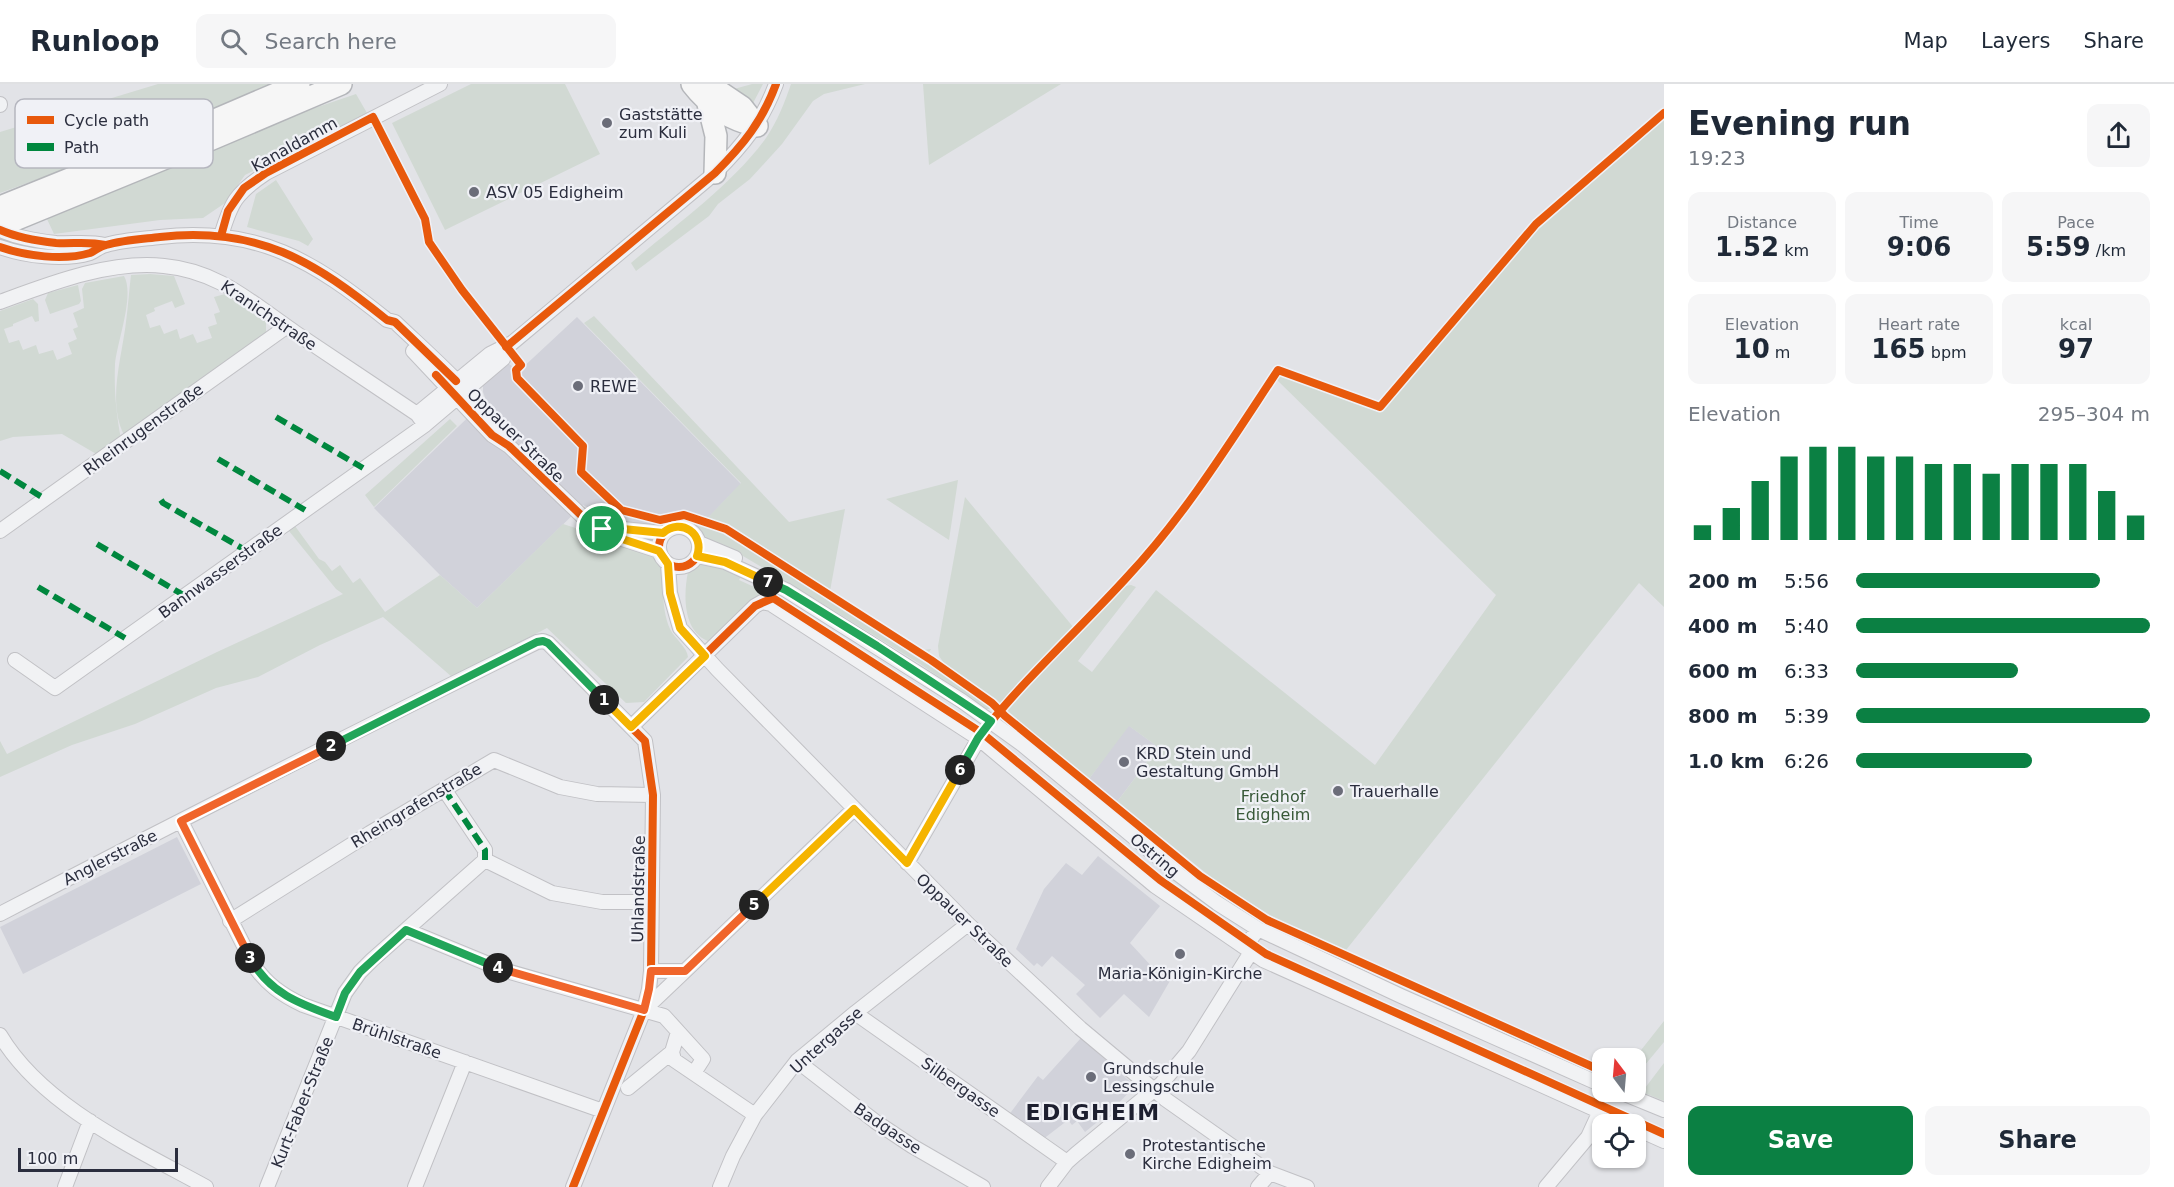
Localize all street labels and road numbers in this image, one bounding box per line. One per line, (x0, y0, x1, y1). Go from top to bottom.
street label: Kanaldamm (248, 113, 341, 176)
street label: Kranichstraße (217, 276, 320, 354)
street label: Rheinrugenstraße (80, 380, 207, 479)
street label: Oppauer Straße (463, 384, 568, 486)
street label: Bannwasserstraße (155, 520, 286, 623)
street label: Rheingrafenstraße (348, 759, 485, 852)
street label: Anglerstraße (60, 826, 160, 889)
street label: Ostring (1126, 829, 1183, 881)
street label: Uhlandstraße (628, 835, 649, 943)
street label: Oppauer Straße (912, 869, 1017, 971)
street label: Untergasse (786, 1003, 866, 1078)
street label: Brühlstraße (350, 1014, 444, 1063)
street label: Kurt-Faber-Straße (267, 1034, 338, 1171)
street label: Silbergasse (918, 1053, 1004, 1122)
street label: Badgasse (850, 1099, 925, 1158)

